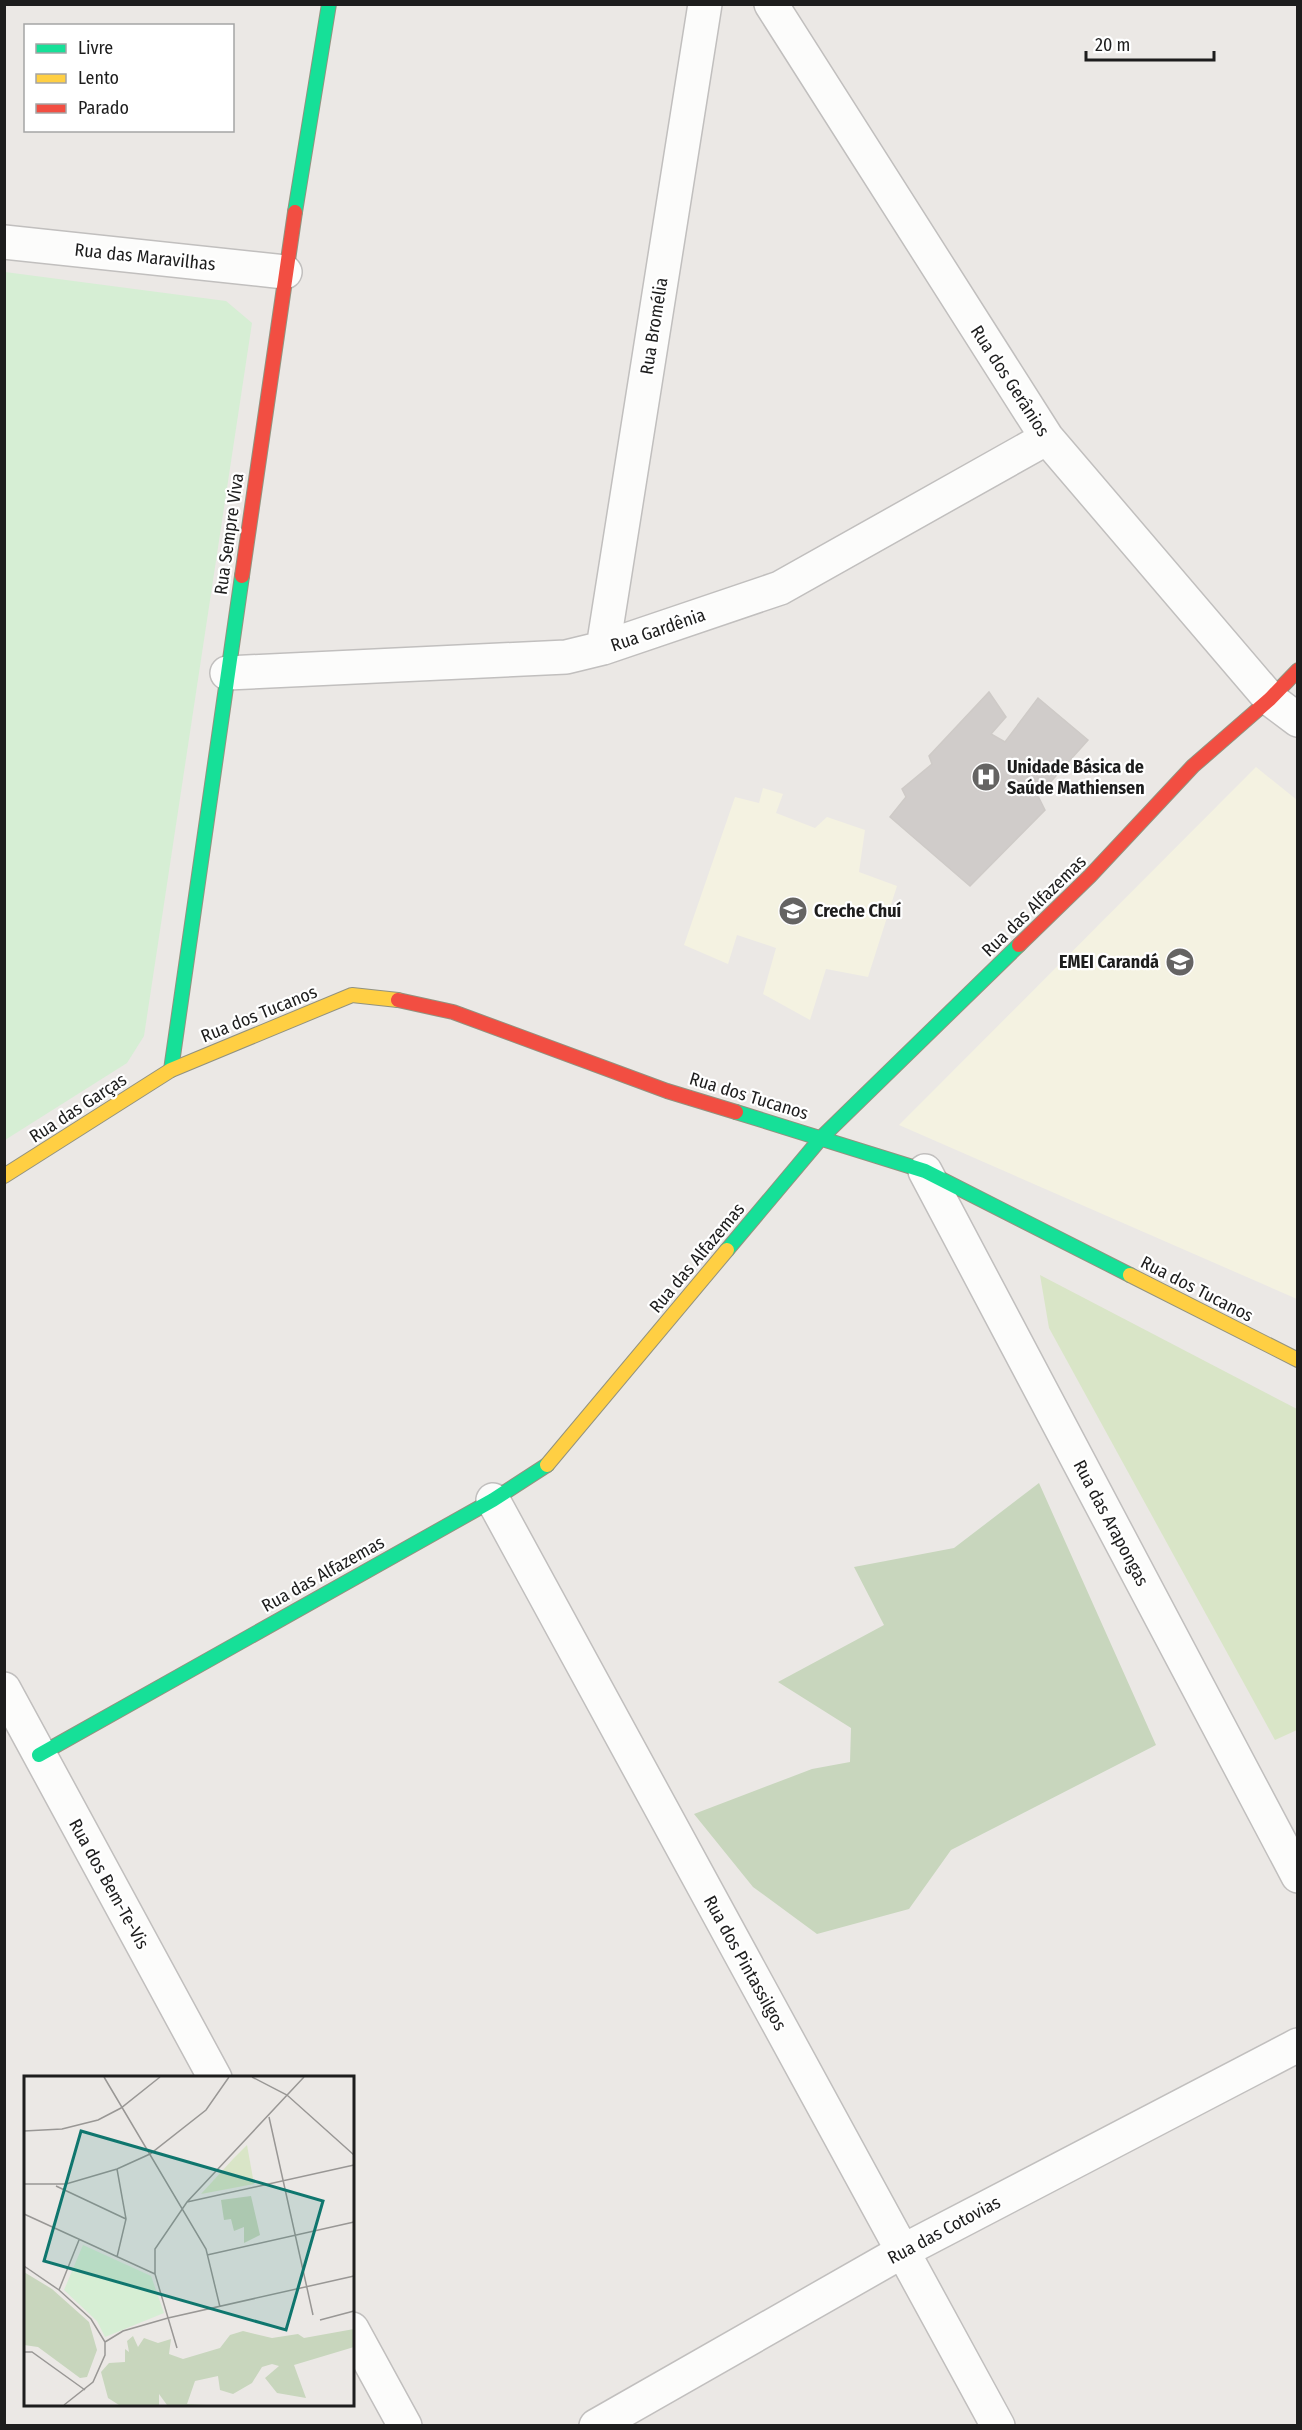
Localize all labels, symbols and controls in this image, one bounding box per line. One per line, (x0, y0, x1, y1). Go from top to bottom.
legend (24, 24, 234, 132)
scale bar (1086, 24, 1214, 62)
text: 20 m (1095, 34, 1130, 56)
text: Livre (78, 37, 113, 59)
text: Lento (78, 67, 119, 89)
text: Parado (78, 97, 129, 119)
street label: Rua das Maravilhas (73, 239, 217, 275)
street label: Rua Bromélia (635, 276, 673, 376)
street label: Rua dos Gerânios (966, 321, 1054, 441)
street label: Rua Sempre Viva (210, 472, 248, 596)
street label: Rua Gardênia (608, 603, 708, 656)
place label: Unidade Básica de Saúde Mathiensen (1007, 756, 1145, 799)
hospital icon: Unidade Básica de Saúde Mathiensen (970, 761, 1002, 793)
street label: Rua das Alfazemas (977, 850, 1091, 961)
school or university icon: Creche Chuí (777, 895, 809, 927)
place label: Creche Chuí (814, 900, 902, 922)
school or university icon: EMEI Carandá (1164, 946, 1196, 978)
place label: EMEI Carandá (1059, 951, 1159, 973)
street label: Rua dos Tucanos (198, 981, 321, 1047)
street label: Rua dos Tucanos (687, 1067, 811, 1125)
street label: Rua das Garças (25, 1068, 131, 1148)
street label: Rua das Alfazemas (645, 1198, 750, 1317)
street label: Rua dos Tucanos (1137, 1251, 1257, 1327)
street label: Rua das Arapongas (1069, 1456, 1154, 1590)
street label: Rua das Alfazemas (258, 1531, 388, 1617)
street label: Rua dos Bem-Te-Vis (64, 1815, 154, 1953)
street label: Rua dos Pintassilgos (699, 1892, 791, 2035)
inset map (24, 2076, 354, 2406)
street label: Rua das Cotovias (884, 2191, 1004, 2269)

